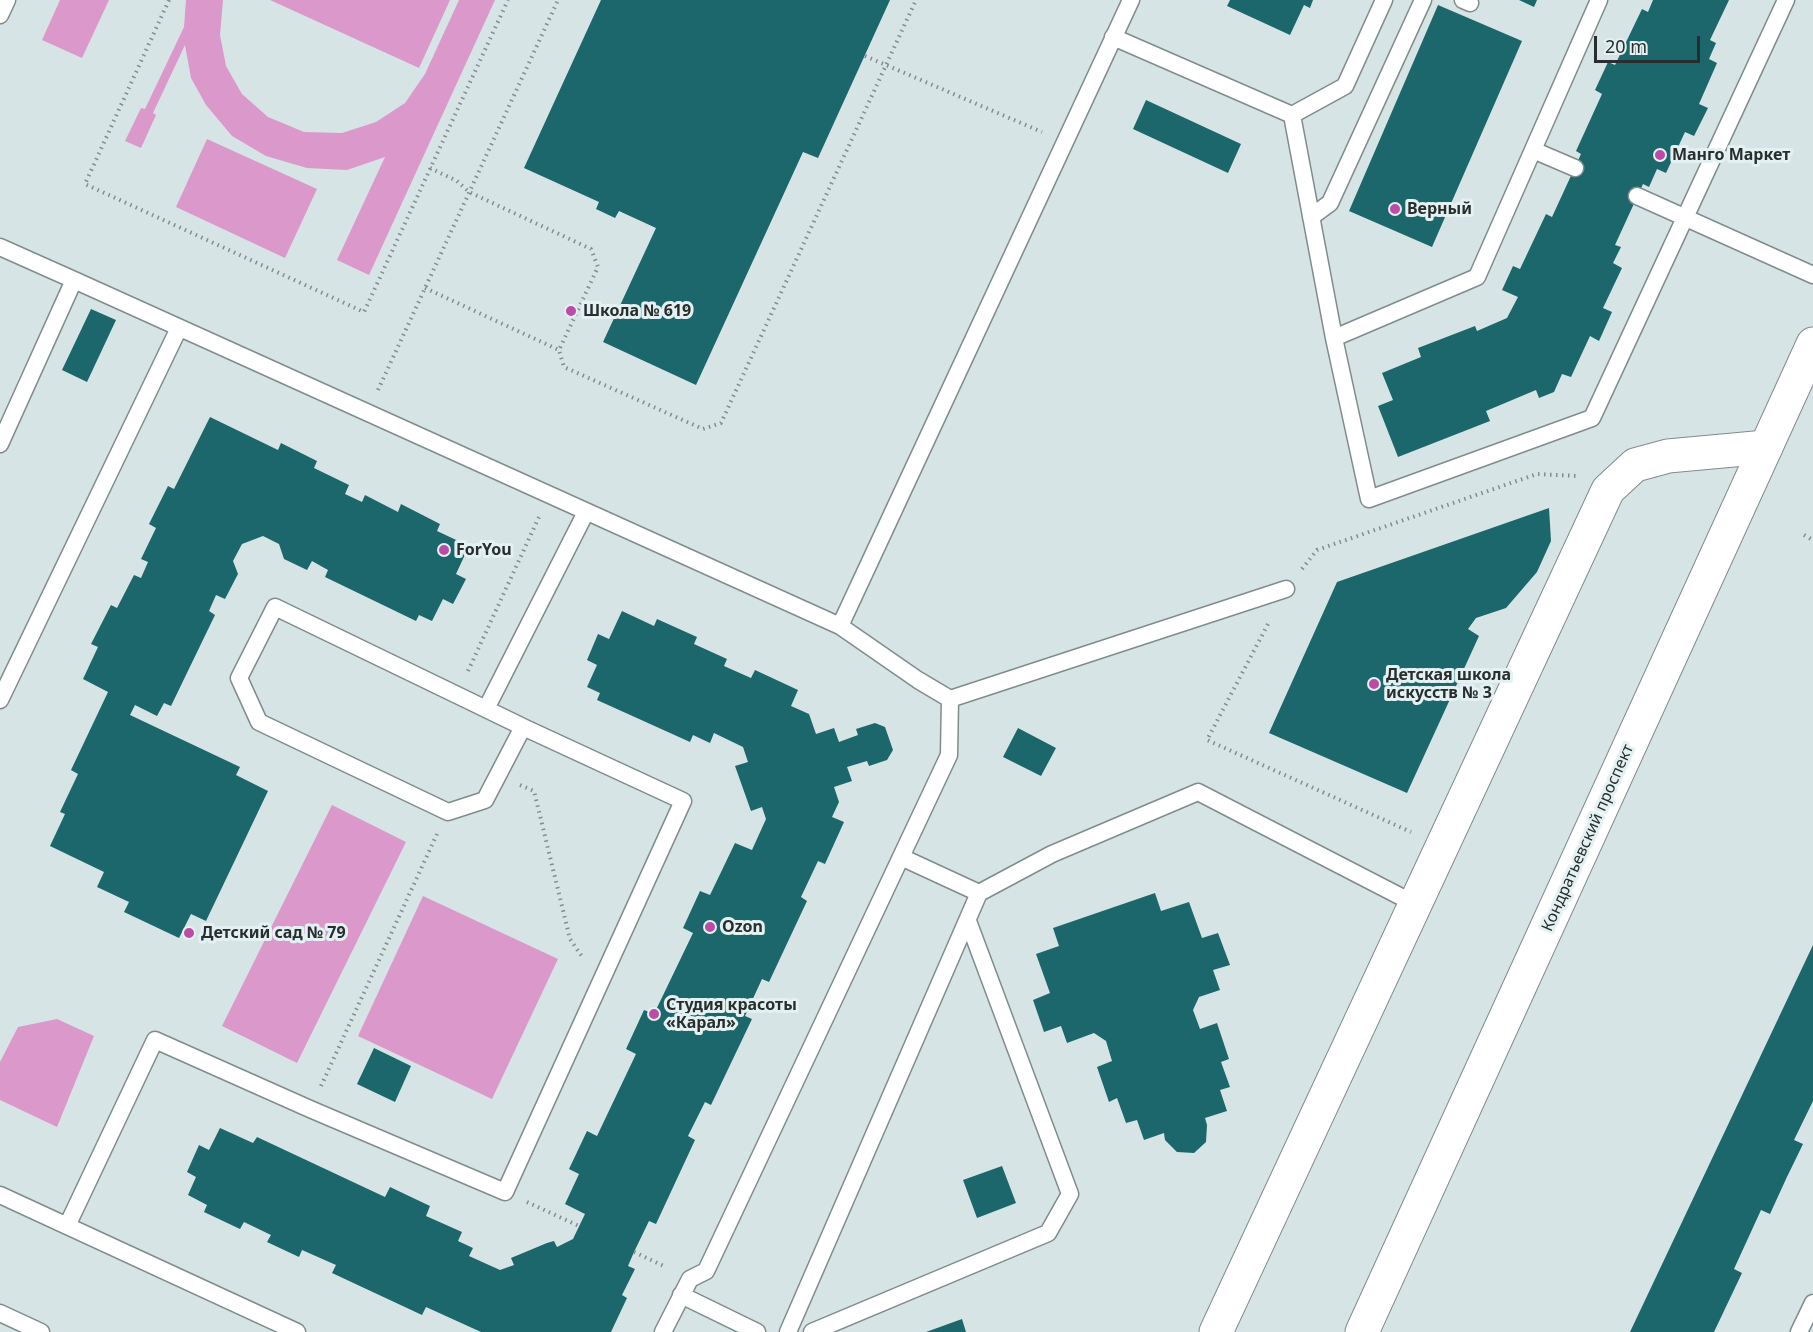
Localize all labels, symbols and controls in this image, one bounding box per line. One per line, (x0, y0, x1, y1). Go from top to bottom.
scale bar (1597, 24, 1704, 62)
text: 20 m (1605, 34, 1647, 58)
place label: Манго Маркет (1672, 145, 1790, 165)
marker: Манго Маркет (1653, 148, 1667, 162)
place label: Верный (1407, 199, 1472, 219)
marker: Верный (1388, 202, 1402, 216)
place label: Школа № 619 (583, 301, 691, 321)
marker: Школа № 619 (564, 304, 578, 318)
place label: ForYou (456, 540, 512, 560)
marker: ForYou (437, 543, 451, 557)
place label: Детская школа искусств № 3 (1386, 665, 1511, 703)
marker: Детская школа искусств № 3 (1367, 677, 1381, 691)
street label: Кондратьевский проспект (1538, 741, 1638, 935)
place label: Ozon (722, 917, 763, 937)
marker: Ozon (703, 920, 717, 934)
place label: Детский сад № 79 (201, 923, 346, 943)
marker: Детский сад № 79 (182, 926, 196, 940)
place label: Студия красоты «Карал» (666, 995, 797, 1033)
marker: Студия красоты «Карал» (647, 1007, 661, 1021)

